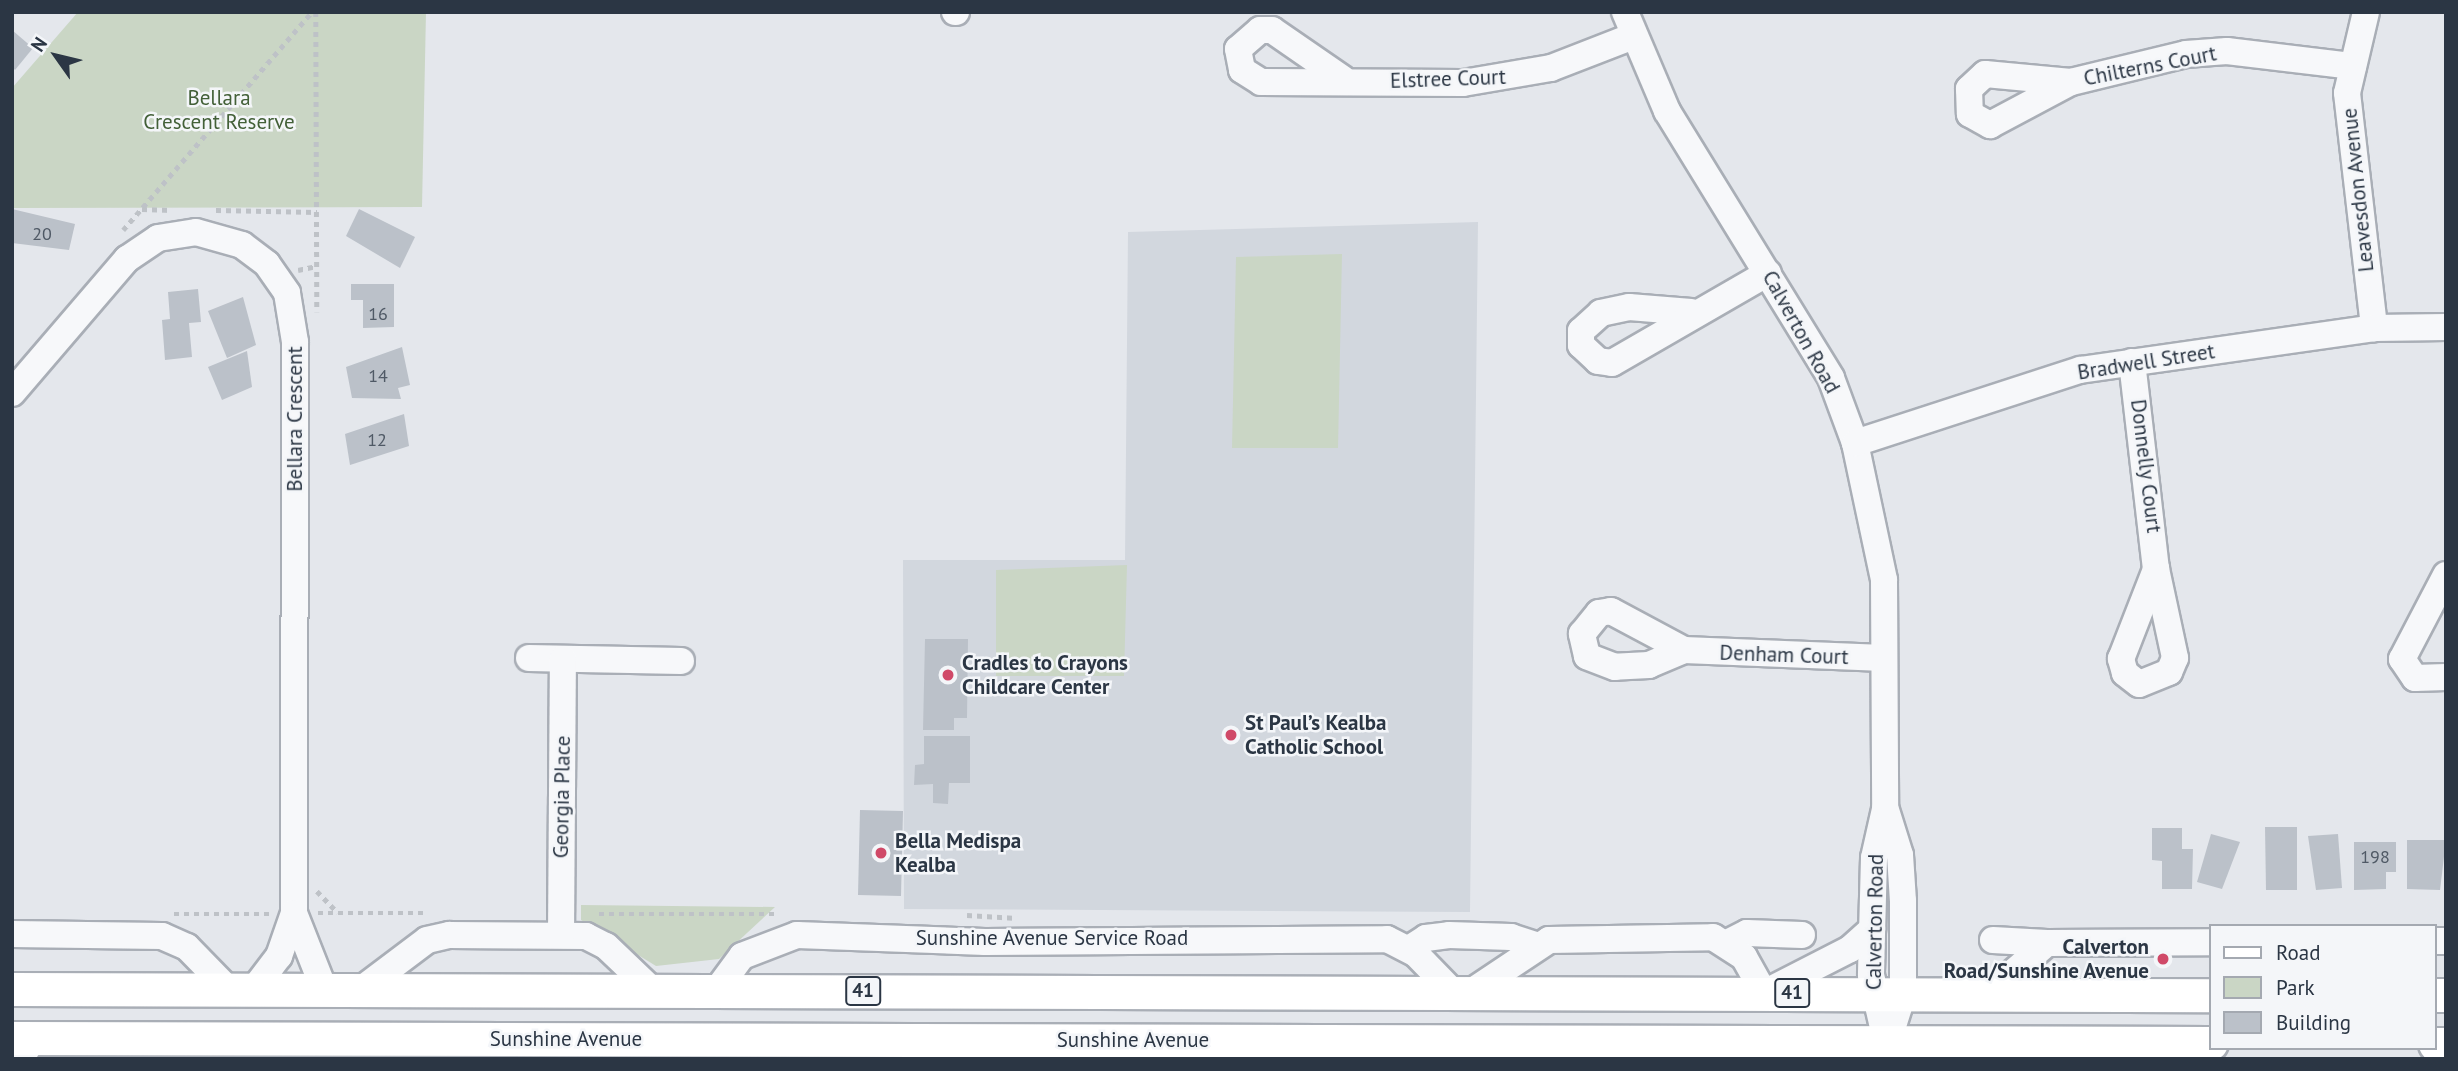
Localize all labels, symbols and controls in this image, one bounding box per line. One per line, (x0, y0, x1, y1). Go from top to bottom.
north arrow (21, 21, 91, 91)
text: N (25, 32, 52, 56)
street label: Chilterns Court (2082, 41, 2218, 91)
street label: Elstree Court (1390, 64, 1506, 94)
park label: Bellara Crescent Reserve (143, 85, 295, 135)
street label: Leavesdon Avenue (2337, 106, 2379, 274)
house number: 20 (32, 223, 52, 245)
street label: Calverton Road (1757, 266, 1845, 398)
house number: 16 (368, 303, 388, 325)
street label: Bradwell Street (2076, 339, 2216, 385)
street label: Bellara Crescent (282, 346, 308, 492)
house number: 14 (368, 365, 388, 387)
street label: Donnelly Court (2125, 397, 2167, 535)
house number: 12 (367, 429, 387, 451)
street label: Denham Court (1719, 640, 1849, 670)
place label: Cradles to Crayons Childcare Center (962, 650, 1128, 700)
marker: Cradles to Crayons Childcare Center (940, 667, 956, 683)
place label: St Paul’s Kealba Catholic School (1245, 710, 1386, 760)
marker: St Paul’s Kealba Catholic School (1223, 727, 1239, 743)
street label: Georgia Place (548, 736, 576, 858)
place label: Bella Medispa Kealba (895, 828, 1021, 878)
marker: Bella Medispa Kealba (873, 845, 889, 861)
house number: 198 (2360, 846, 2390, 868)
street label: Calverton Road (1861, 854, 1889, 990)
legend (2210, 924, 2437, 1050)
street label: Sunshine Avenue Service Road (915, 925, 1189, 951)
place label: Calverton Road/Sunshine Avenue (1943, 934, 2149, 984)
text: Road (2276, 939, 2320, 966)
marker: Calverton Road/Sunshine Avenue (2155, 951, 2171, 967)
text: Park (2276, 974, 2315, 1001)
road number: 41 (844, 976, 882, 1007)
road number: 41 (1773, 978, 1811, 1009)
text: Building (2276, 1009, 2351, 1036)
street label: Sunshine Avenue (489, 1026, 643, 1052)
street label: Sunshine Avenue (1056, 1027, 1210, 1053)

